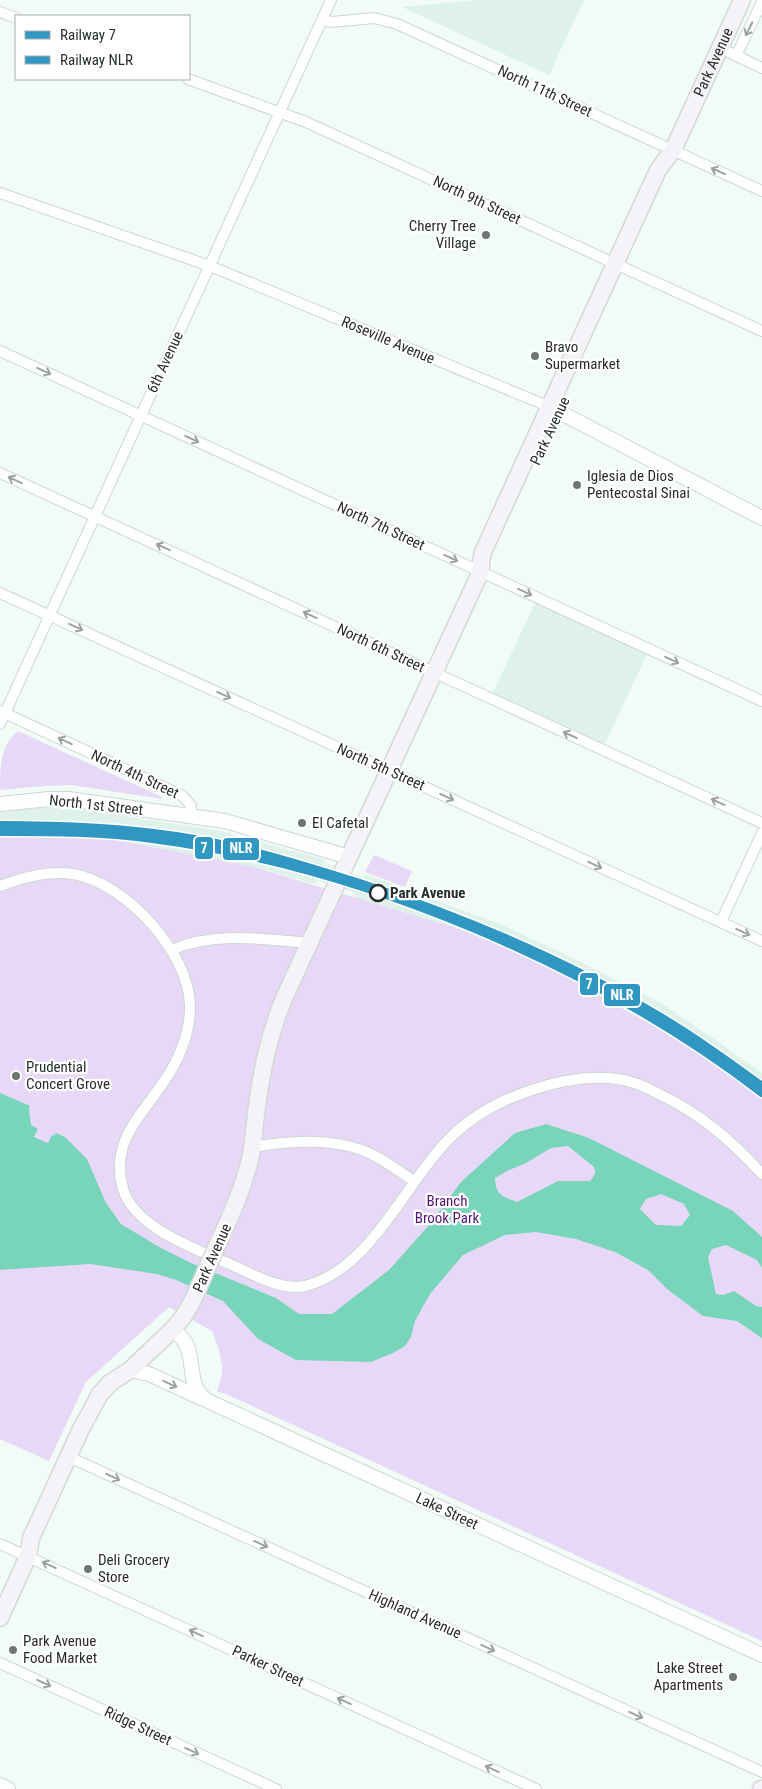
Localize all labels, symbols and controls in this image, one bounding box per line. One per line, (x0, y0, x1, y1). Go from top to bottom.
legend (15, 15, 190, 80)
one-way arrow (744, 21, 753, 36)
street label: Park Avenue (690, 25, 737, 99)
text: Railway 7 (60, 26, 116, 44)
text: Railway NLR (60, 51, 133, 69)
street label: North 11th Street (495, 61, 595, 121)
one-way arrow (711, 165, 726, 175)
street label: North 9th Street (430, 172, 524, 228)
place label: Cherry Tree Village (409, 217, 476, 252)
marker: Cherry Tree Village (480, 229, 492, 241)
street label: Roseville Avenue (339, 312, 437, 368)
street label: 6th Avenue (143, 328, 187, 396)
place label: Bravo Supermarket (545, 338, 620, 373)
marker: Bravo Supermarket (529, 350, 541, 362)
one-way arrow (36, 367, 51, 377)
street label: Park Avenue (526, 394, 574, 468)
one-way arrow (184, 435, 199, 444)
place label: Iglesia de Dios Pentecostal Sinai (587, 467, 690, 502)
one-way arrow (8, 474, 23, 484)
marker: Iglesia de Dios Pentecostal Sinai (571, 479, 583, 491)
street label: North 7th Street (334, 498, 428, 554)
one-way arrow (156, 542, 171, 552)
one-way arrow (443, 553, 458, 563)
one-way arrow (517, 587, 532, 597)
one-way arrow (303, 610, 318, 620)
street label: North 6th Street (334, 620, 428, 676)
one-way arrow (68, 623, 83, 633)
one-way arrow (665, 655, 680, 665)
one-way arrow (216, 691, 231, 700)
one-way arrow (563, 729, 578, 739)
one-way arrow (58, 736, 73, 746)
street label: North 5th Street (334, 740, 428, 794)
street label: North 4th Street (88, 746, 182, 802)
street label: North 1st Street (48, 791, 144, 819)
one-way arrow (439, 793, 454, 803)
one-way arrow (711, 797, 726, 807)
place label: El Cafetal (312, 814, 369, 832)
marker: El Cafetal (296, 817, 308, 829)
line badge: 7 (194, 836, 214, 860)
line badge: NLR (222, 837, 260, 861)
text: 7 (200, 840, 208, 856)
text: NLR (229, 840, 253, 856)
one-way arrow (587, 860, 602, 870)
marker: Park Avenue (369, 884, 387, 902)
place label: Park Avenue (390, 884, 465, 902)
one-way arrow (735, 928, 750, 938)
line badge: 7 (579, 972, 599, 996)
text: 7 (585, 976, 593, 992)
line badge: NLR (603, 983, 641, 1007)
text: NLR (610, 987, 634, 1003)
place label: Prudential Concert Grove (26, 1058, 110, 1093)
marker: Prudential Concert Grove (10, 1070, 22, 1082)
park label: Branch Brook Park (415, 1192, 480, 1227)
street label: Park Avenue (189, 1221, 235, 1295)
one-way arrow (162, 1379, 177, 1389)
one-way arrow (105, 1472, 120, 1482)
street label: Lake Street (413, 1489, 481, 1533)
one-way arrow (253, 1540, 268, 1549)
place label: Deli Grocery Store (98, 1551, 170, 1586)
one-way arrow (42, 1560, 57, 1570)
marker: Deli Grocery Store (82, 1563, 94, 1575)
street label: Highland Avenue (366, 1586, 464, 1642)
one-way arrow (189, 1628, 204, 1638)
place label: Park Avenue Food Market (23, 1632, 97, 1667)
street label: Parker Street (229, 1642, 307, 1690)
one-way arrow (480, 1643, 495, 1653)
marker: Park Avenue Food Market (7, 1644, 19, 1656)
place label: Lake Street Apartments (654, 1659, 723, 1694)
marker: Lake Street Apartments (727, 1671, 739, 1683)
one-way arrow (36, 1679, 51, 1688)
one-way arrow (337, 1696, 352, 1705)
street label: Ridge Street (102, 1703, 174, 1749)
one-way arrow (628, 1711, 643, 1720)
one-way arrow (184, 1746, 199, 1756)
one-way arrow (485, 1763, 500, 1773)

